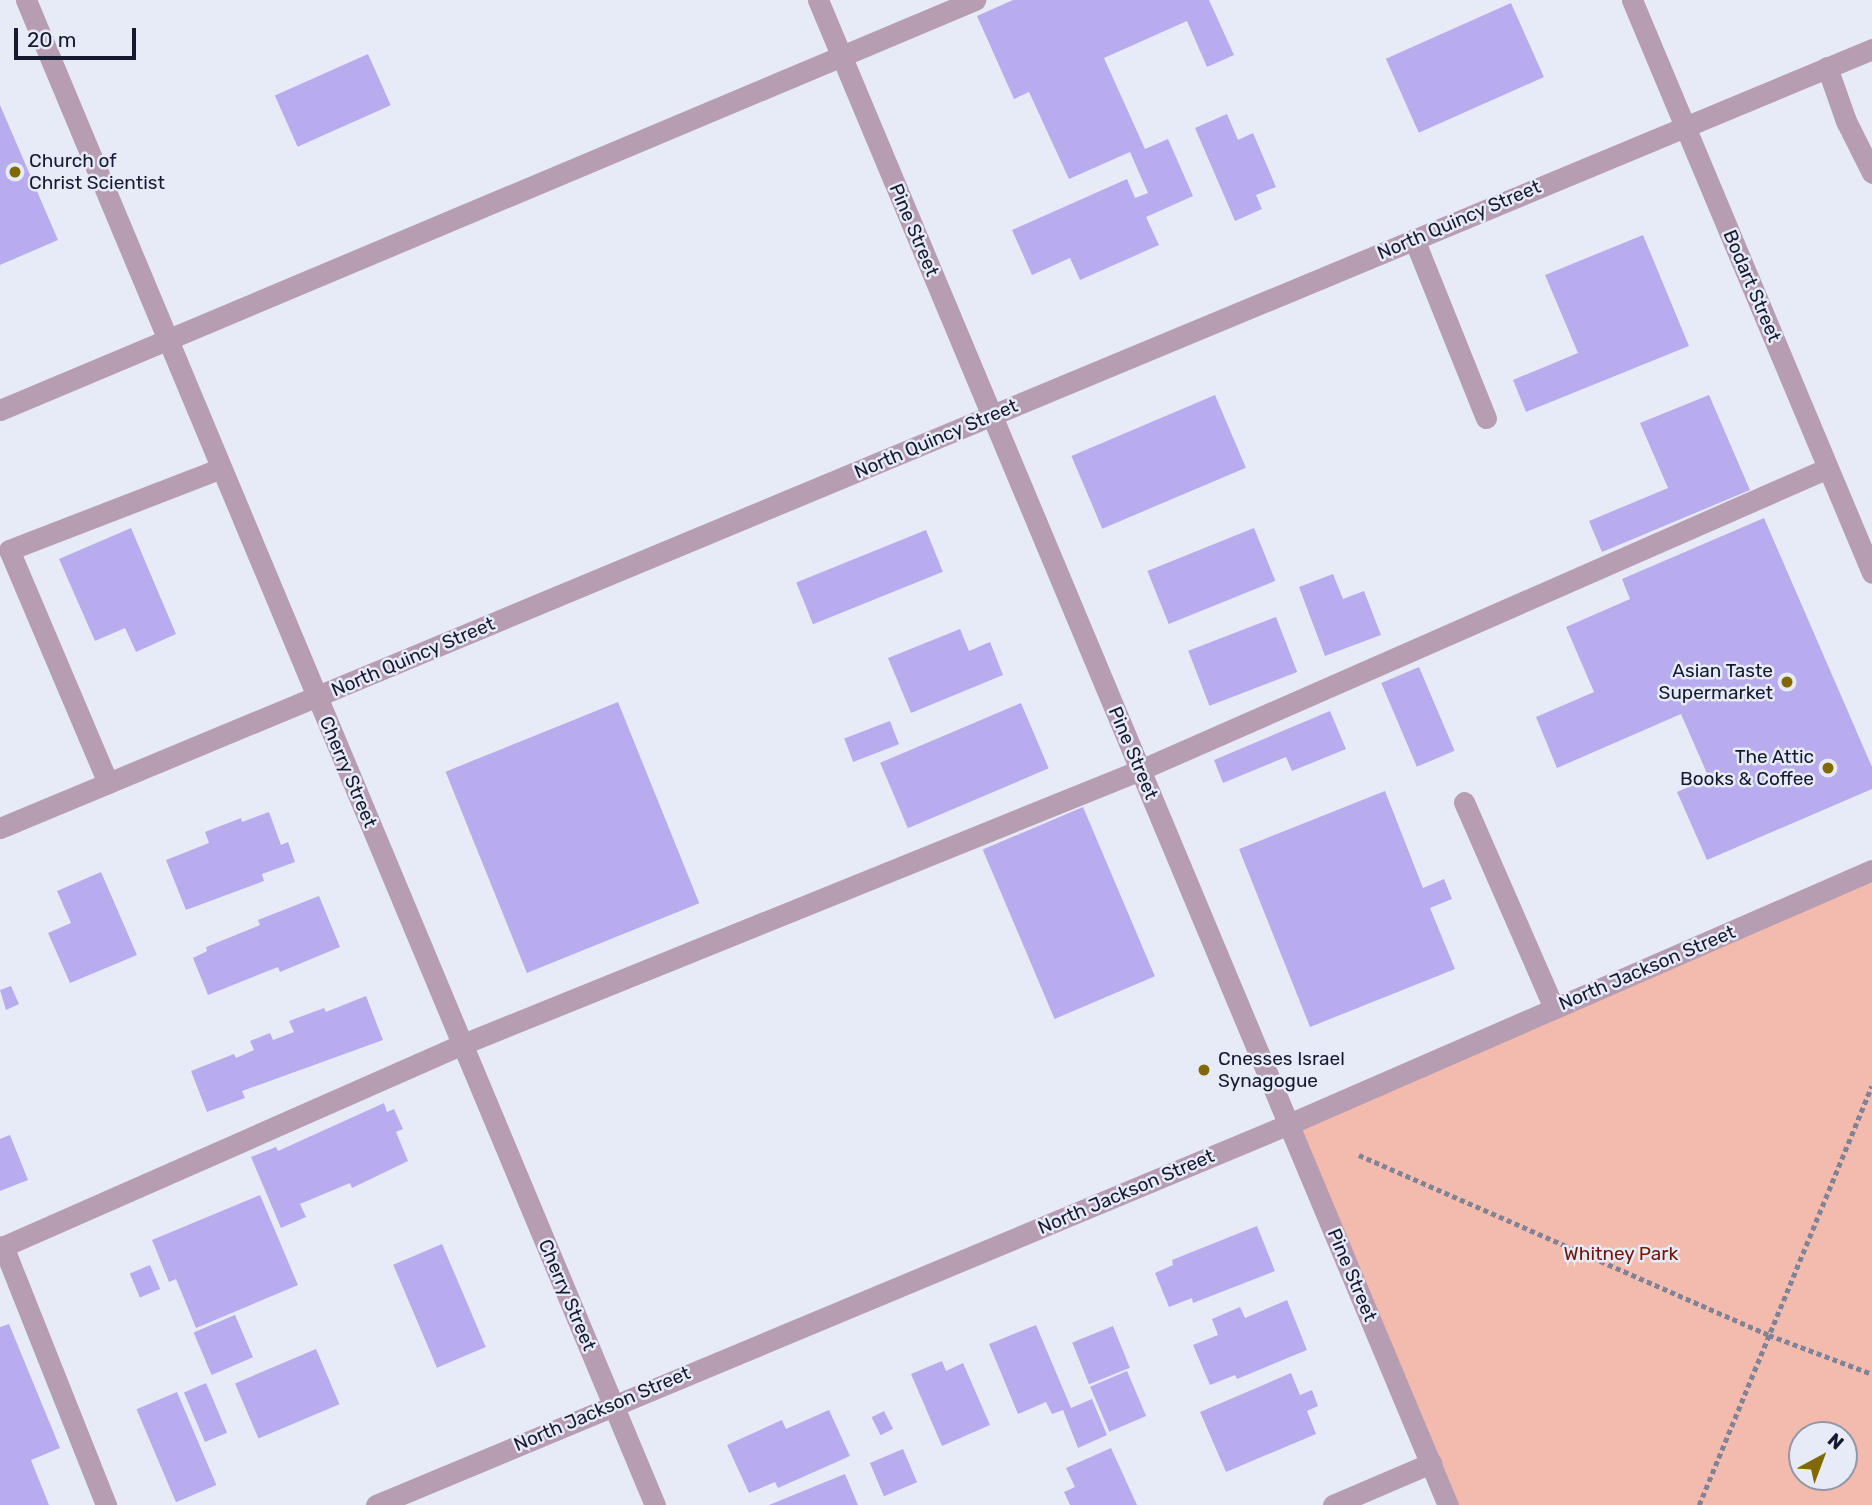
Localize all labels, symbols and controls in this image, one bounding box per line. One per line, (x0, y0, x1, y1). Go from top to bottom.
scale bar (18, 14, 140, 58)
text: 20 m (27, 27, 76, 52)
place label: Church of Christ Scientist (29, 150, 165, 194)
marker: Church of Christ Scientist (7, 164, 23, 180)
street label: North Quincy Street (1374, 175, 1544, 265)
street label: Pine Street (884, 180, 944, 280)
street label: Bodart Street (1718, 226, 1786, 346)
street label: North Quincy Street (851, 394, 1021, 484)
street label: North Quincy Street (328, 612, 498, 702)
place label: Asian Taste Supermarket (1659, 660, 1773, 704)
marker: Asian Taste Supermarket (1779, 674, 1795, 690)
street label: Pine Street (1103, 703, 1163, 803)
street label: Cherry Street (314, 713, 382, 831)
place label: The Attic Books & Coffee (1680, 746, 1814, 790)
marker: The Attic Books & Coffee (1820, 760, 1836, 776)
street label: North Jackson Street (1555, 921, 1739, 1015)
place label: Cnesses Israel Synagogue (1218, 1048, 1345, 1092)
marker: Cnesses Israel Synagogue (1196, 1062, 1212, 1078)
street label: North Jackson Street (1034, 1145, 1218, 1239)
street label: Pine Street (1322, 1225, 1382, 1325)
street label: Cherry Street (533, 1236, 601, 1354)
park label: Whitney Park (1563, 1243, 1679, 1265)
street label: North Jackson Street (510, 1362, 694, 1456)
north arrow (1788, 1421, 1858, 1491)
text: N (1823, 1428, 1848, 1454)

